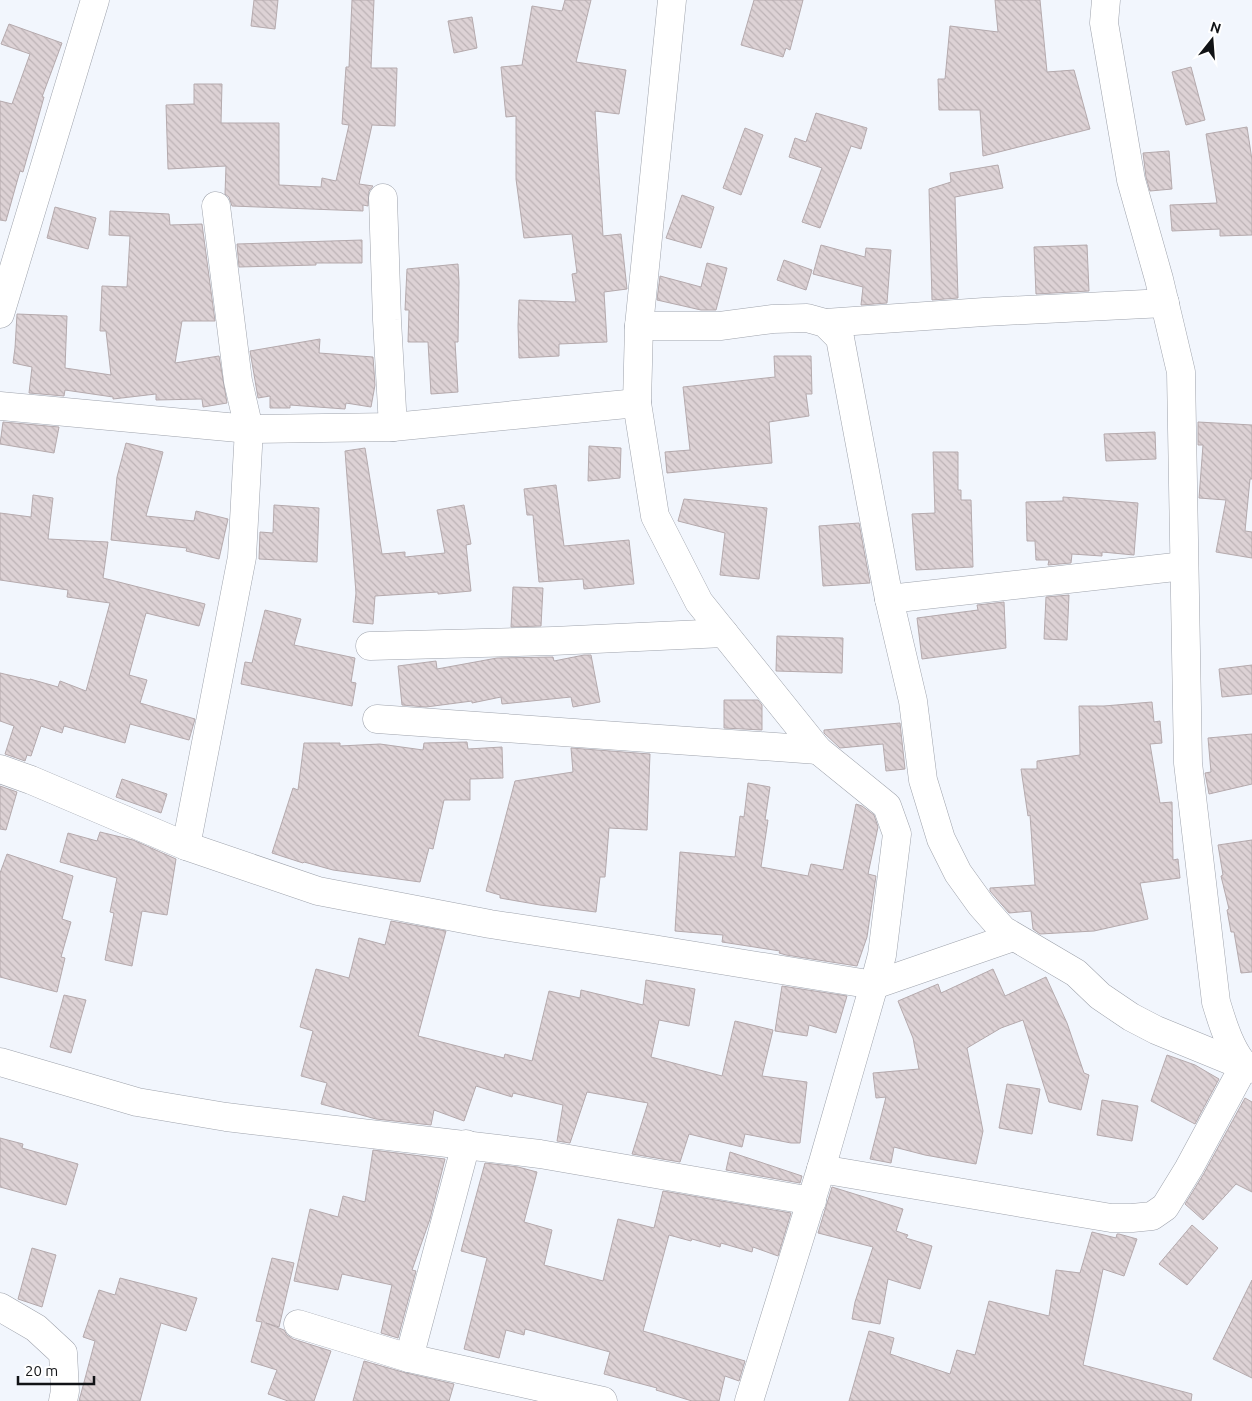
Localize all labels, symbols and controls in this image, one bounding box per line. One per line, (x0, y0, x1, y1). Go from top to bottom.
north arrow (1187, 15, 1237, 65)
text: N (1208, 18, 1223, 37)
scale bar (18, 1354, 94, 1386)
text: 20 m (25, 1362, 58, 1379)

